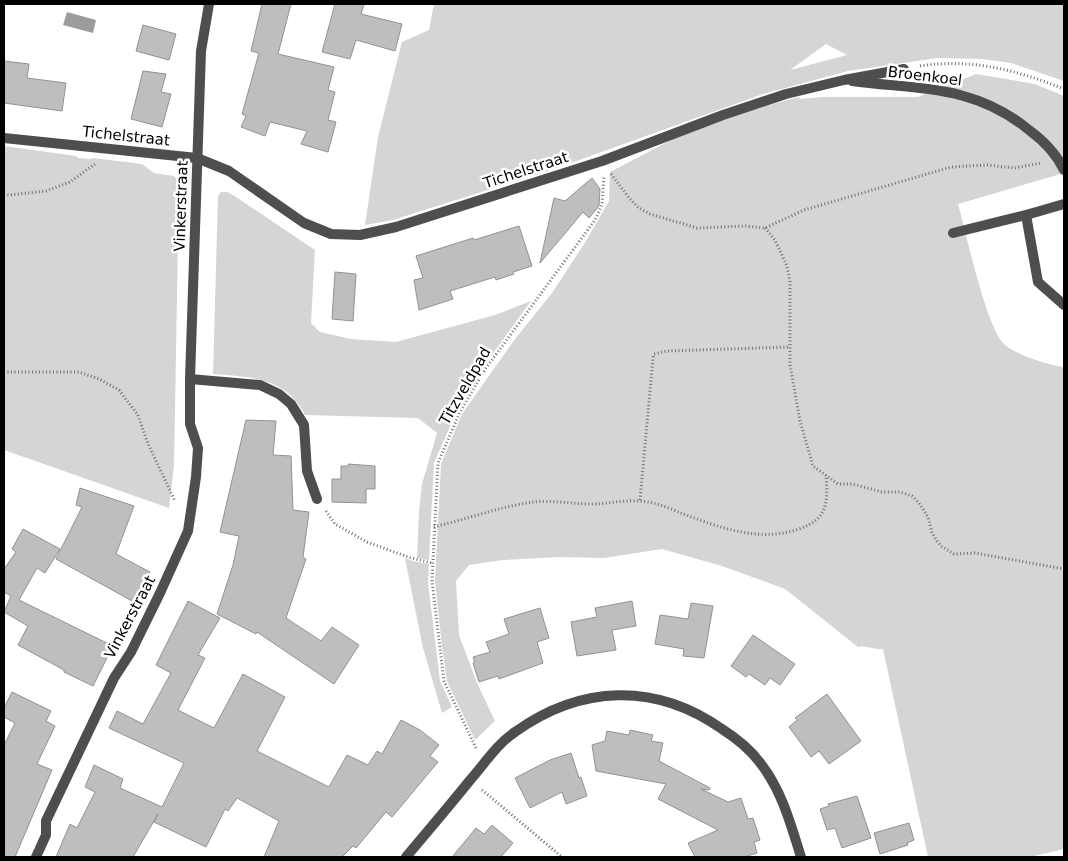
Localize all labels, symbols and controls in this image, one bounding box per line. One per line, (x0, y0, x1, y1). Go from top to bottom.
street label: Broenkoel (887, 63, 963, 89)
street label: Tichelstraat (80, 122, 171, 150)
street label: Tichelstraat (480, 148, 571, 192)
street label: Vinkerstraat (170, 160, 192, 252)
street label: Titzveldpad (435, 344, 494, 429)
street label: Vinkerstraat (101, 572, 159, 662)

